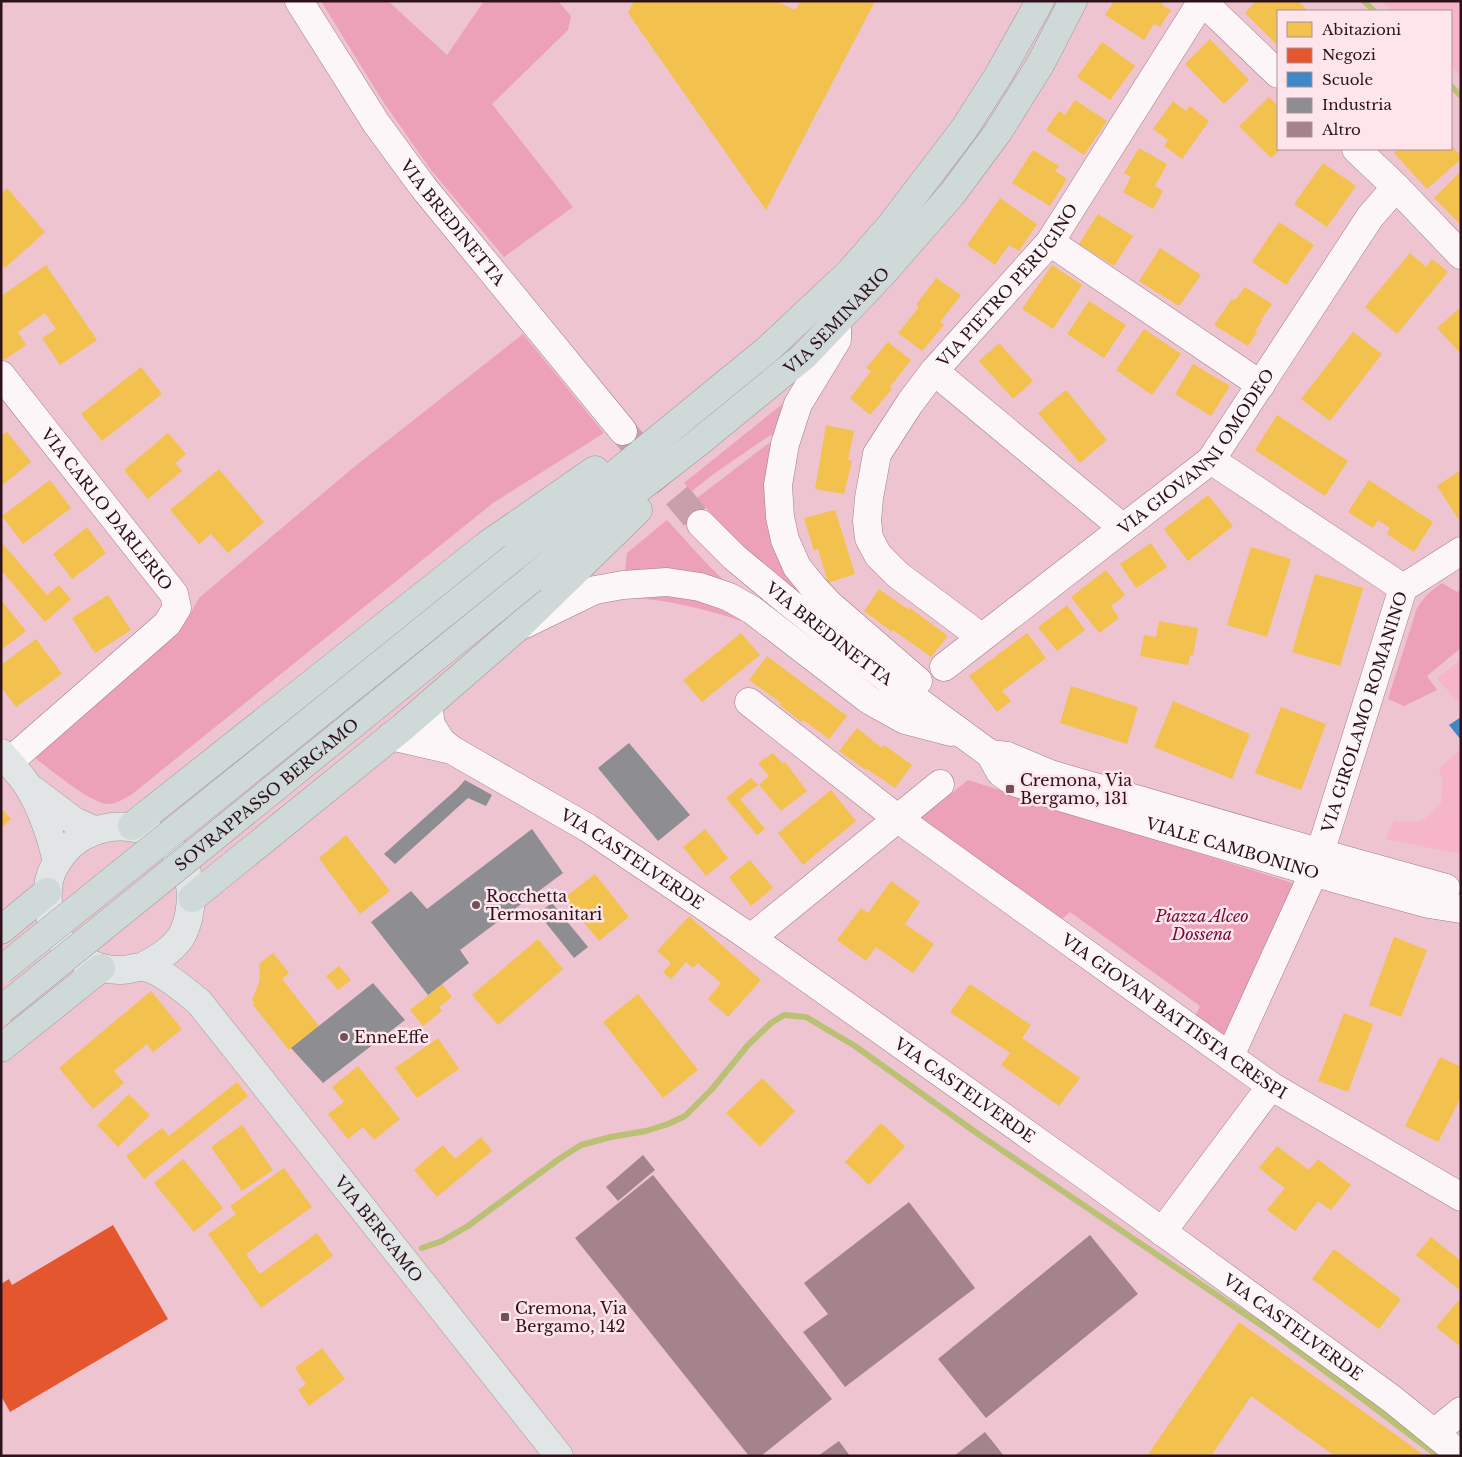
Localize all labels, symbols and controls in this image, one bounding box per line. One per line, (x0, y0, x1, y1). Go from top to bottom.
legend (1277, 10, 1452, 150)
text: Abitazioni (1321, 20, 1401, 39)
text: Negozi (1322, 45, 1376, 64)
text: Scuole (1322, 70, 1373, 89)
text: Industria (1322, 95, 1392, 114)
text: Altro (1321, 120, 1361, 139)
street label: VIA BREDINETTA (396, 155, 510, 290)
street label: VIA PIETRO PERUGINO (932, 200, 1082, 372)
street label: VIA SEMINARIO (779, 263, 894, 379)
street label: VIA GIOVANNI OMODEO (1113, 365, 1278, 539)
street label: VIA CARLO DARLERIO (36, 423, 177, 594)
street label: VIA BREDINETTA (761, 577, 897, 690)
street label: VIA GIROLAMO ROMANINO (1317, 589, 1411, 836)
street label: SOVRAPPASSO BERGAMO (171, 714, 363, 875)
place label: Cremona, Via Bergamo, 131 (1020, 770, 1132, 808)
marker: Cremona, Via Bergamo, 131 (1004, 783, 1016, 795)
street label: VIA CASTELVERDE (556, 804, 708, 913)
street label: VIALE CAMBONINO (1143, 813, 1322, 883)
place label: Rocchetta Termosanitari (486, 886, 603, 924)
marker: Rocchetta Termosanitari (470, 899, 482, 911)
park label: Piazza Alceo Dossena (1154, 906, 1249, 944)
street label: VIA GIOVAN BATTISTA CRESPI (1057, 929, 1291, 1103)
place label: EnneEffe (354, 1027, 429, 1047)
marker: EnneEffe (338, 1031, 350, 1043)
street label: VIA CASTELVERDE (890, 1033, 1039, 1147)
street label: VIA BERGAMO (330, 1171, 427, 1286)
street label: VIA CASTELVERDE (1219, 1269, 1367, 1384)
place label: Cremona, Via Bergamo, 142 (515, 1298, 627, 1336)
marker: Cremona, Via Bergamo, 142 (499, 1311, 511, 1323)

